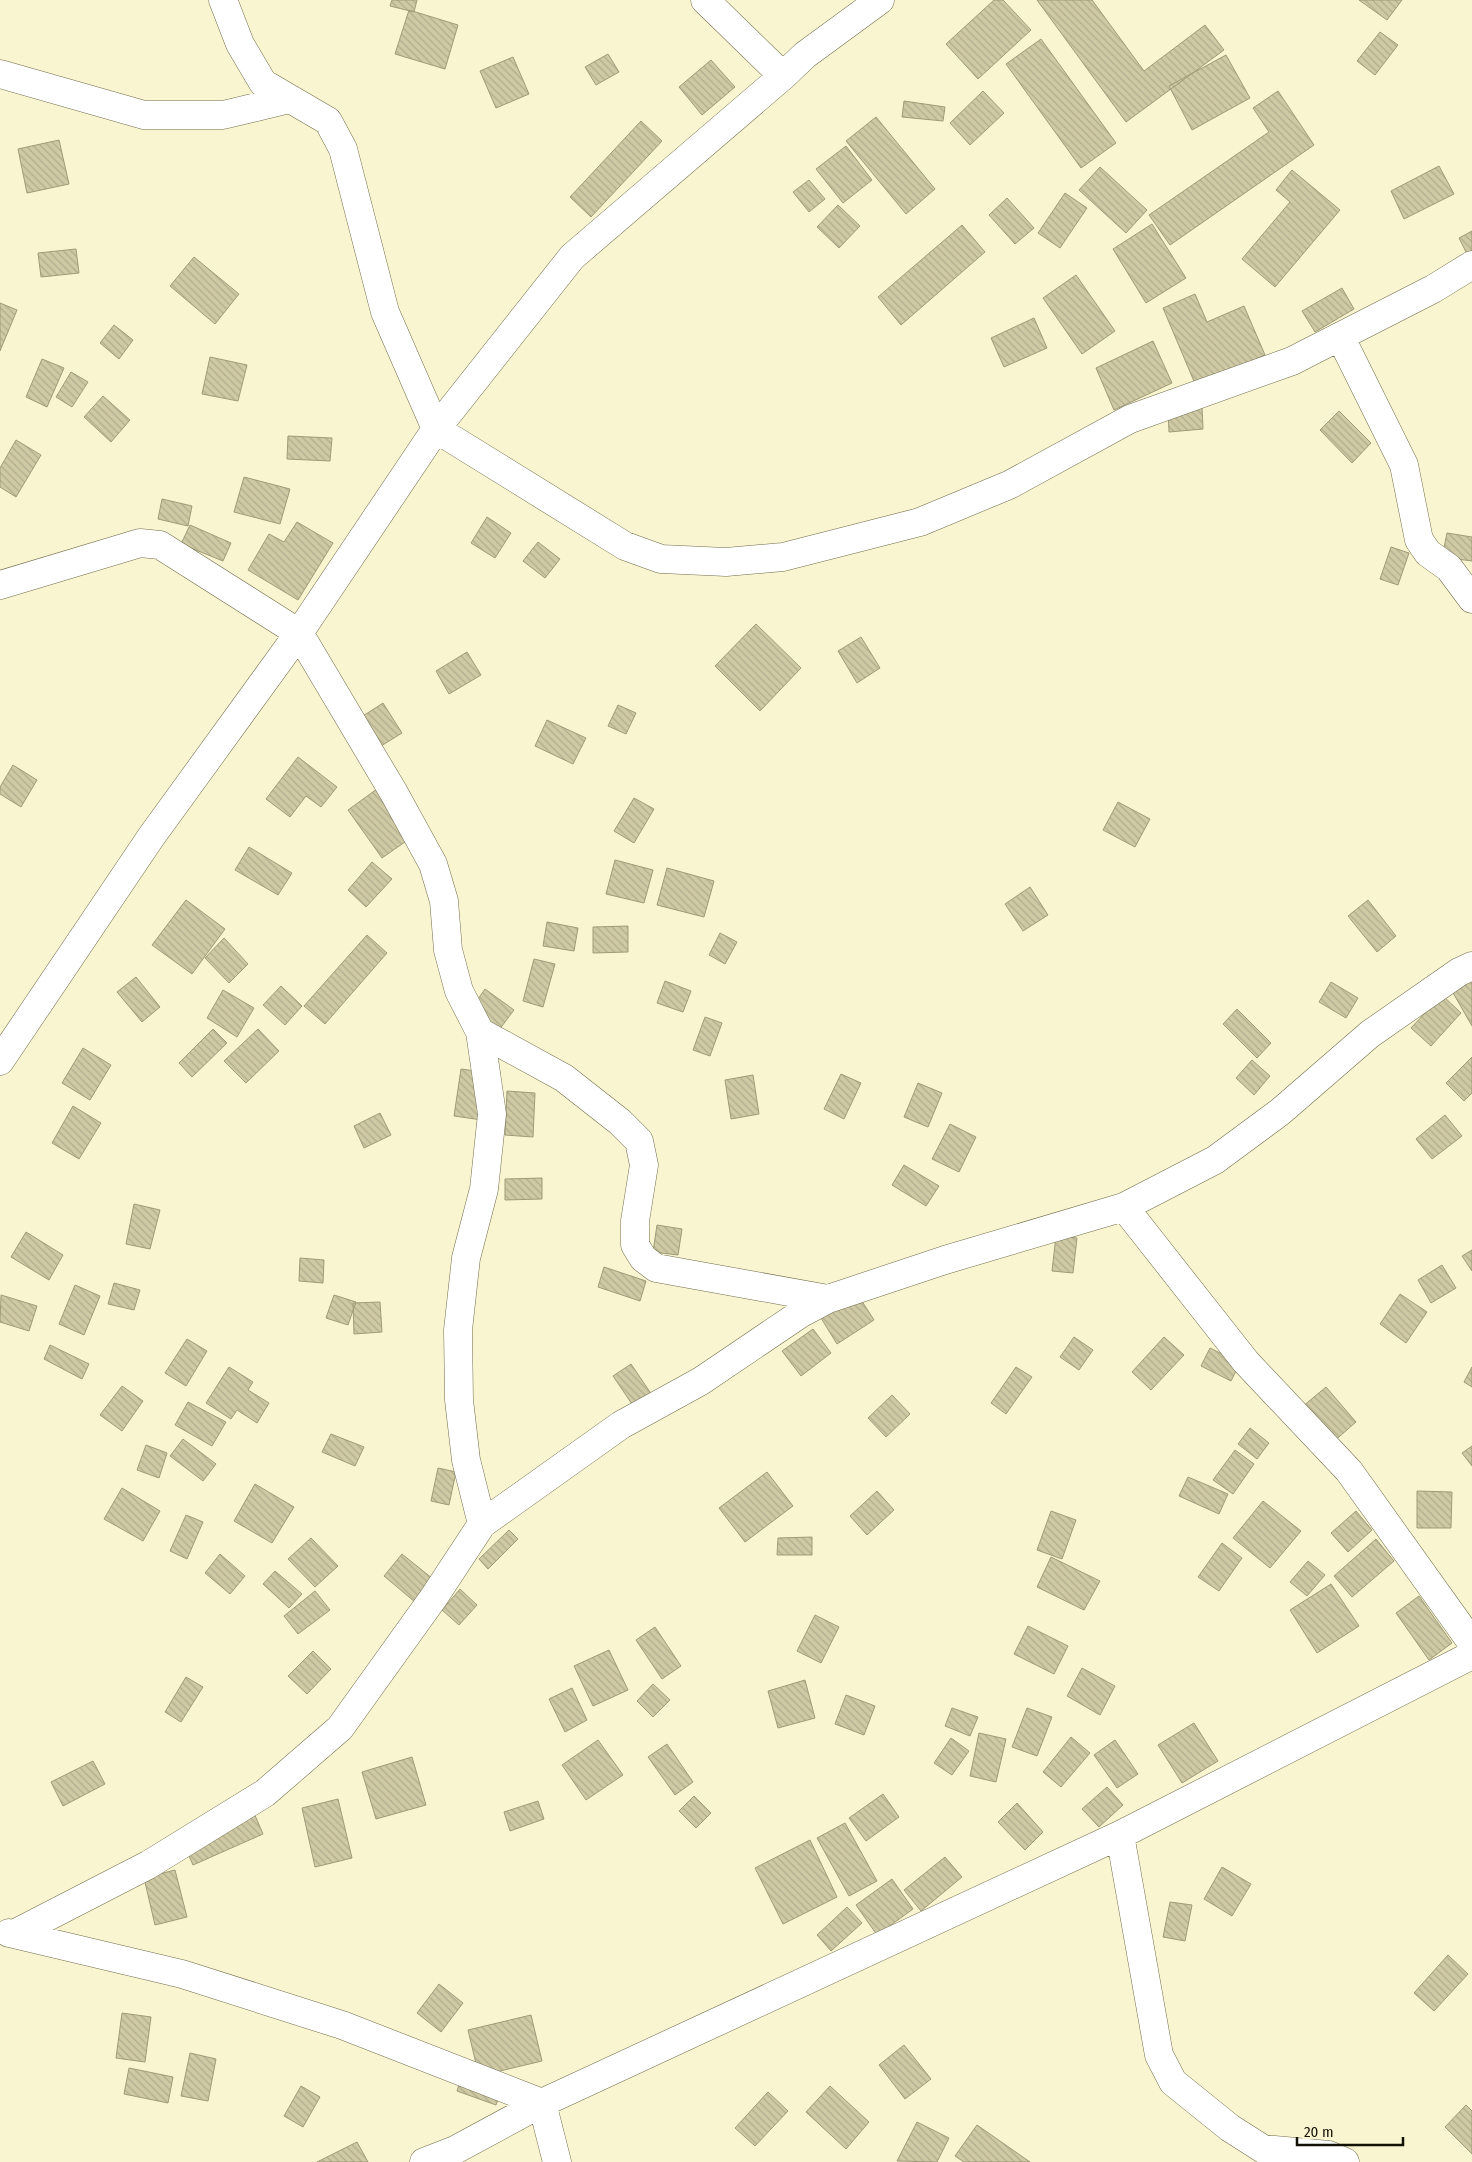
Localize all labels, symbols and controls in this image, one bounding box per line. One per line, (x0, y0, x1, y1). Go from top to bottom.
scale bar (1297, 2114, 1403, 2146)
text: 20 m (1304, 2123, 1334, 2141)

